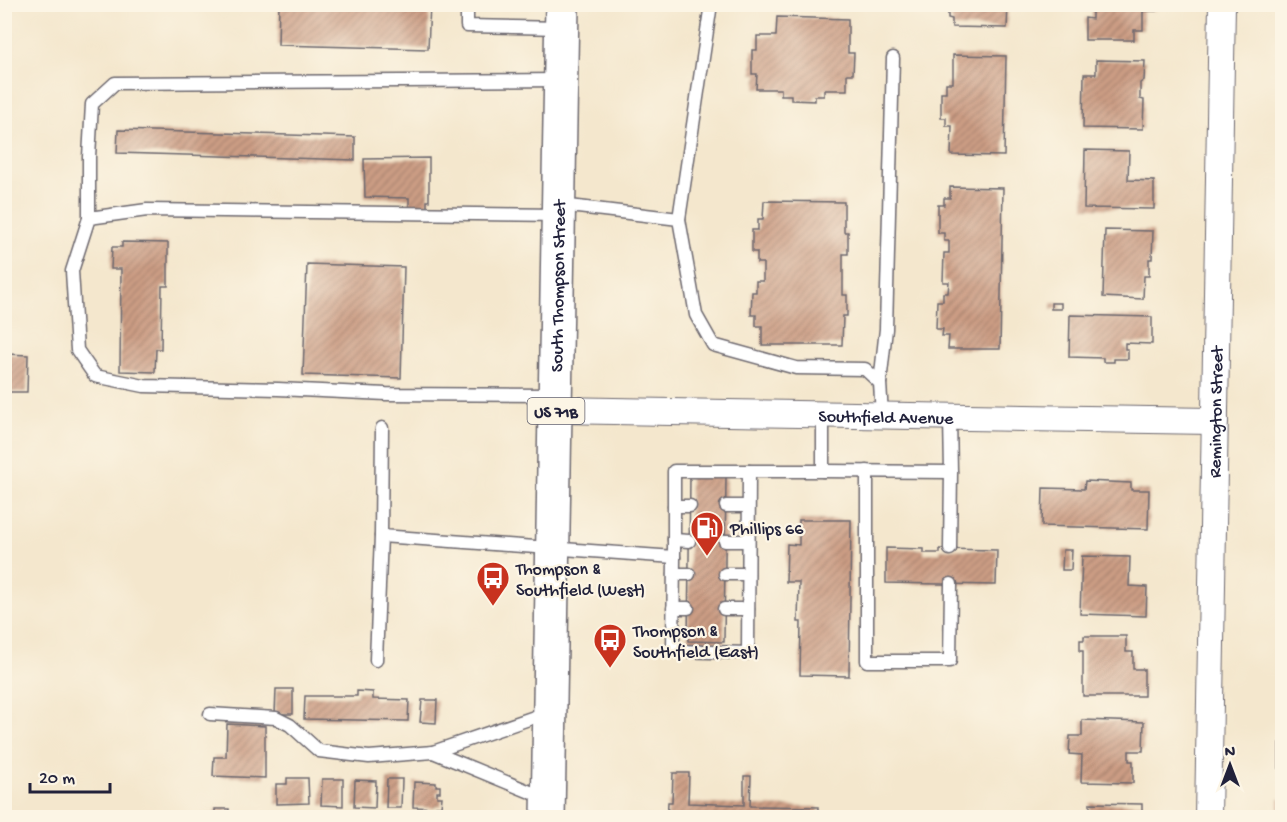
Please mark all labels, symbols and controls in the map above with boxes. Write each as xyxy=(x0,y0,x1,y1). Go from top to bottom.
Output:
street label: South Thompson Street xyxy=(548,198,572,372)
street label: Remington Street xyxy=(1206,344,1229,478)
road number: US 71B xyxy=(528,398,584,424)
street label: Southfield Avenue xyxy=(818,407,954,430)
fuel station icon: Phillips 66 xyxy=(689,510,725,557)
place label: Phillips 66 xyxy=(729,520,804,541)
bus stop icon: Thompson & Southfield (West) xyxy=(475,560,511,607)
place label: Thompson & Southfield (West) xyxy=(515,560,645,602)
bus stop icon: Thompson & Southfield (East) xyxy=(592,622,628,669)
place label: Thompson & Southfield (East) xyxy=(632,622,759,664)
north arrow xyxy=(1200,735,1260,795)
text: N xyxy=(1225,744,1236,763)
scale bar xyxy=(30,756,110,794)
text: 20 m xyxy=(39,769,75,790)

